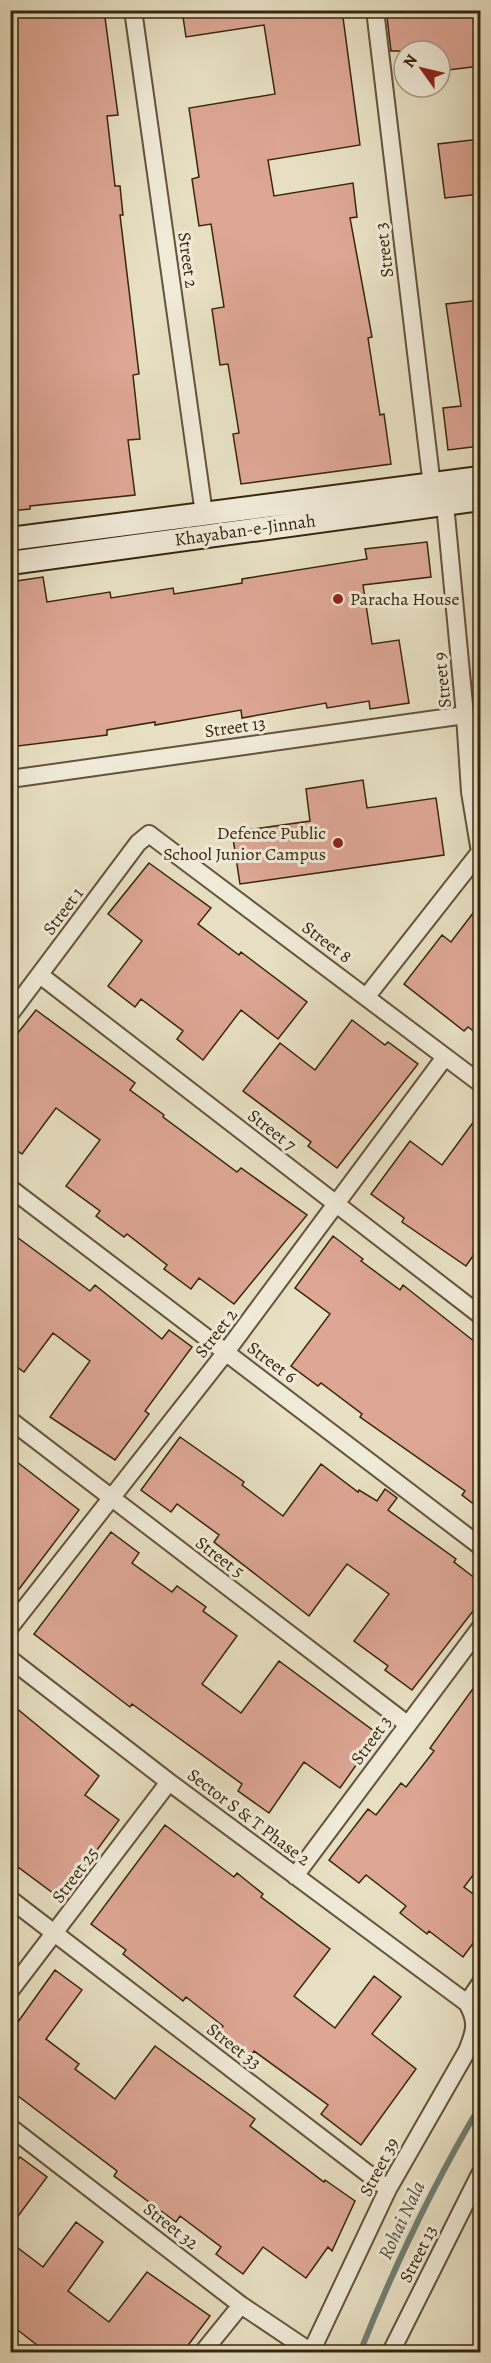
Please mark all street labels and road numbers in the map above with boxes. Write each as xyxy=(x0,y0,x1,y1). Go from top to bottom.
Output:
street label: Street 3 xyxy=(369,221,399,279)
street label: Street 2 xyxy=(172,230,204,290)
street label: Khayaban-e-Jinnah xyxy=(173,508,317,552)
street label: Street 9 xyxy=(427,651,457,709)
street label: Street 13 xyxy=(203,711,267,743)
street label: Street 1 xyxy=(37,882,89,940)
street label: Street 8 xyxy=(297,915,357,969)
street label: Street 7 xyxy=(243,1103,302,1157)
street label: Street 2 xyxy=(189,1303,243,1363)
street label: Street 6 xyxy=(242,1336,302,1388)
street label: Street 5 xyxy=(191,1531,249,1583)
street label: Street 3 xyxy=(345,1711,397,1769)
street label: Sector S & T Phase 2 xyxy=(183,1763,316,1871)
street label: Street 25 xyxy=(46,1842,104,1908)
street label: Street 33 xyxy=(202,2017,266,2075)
street label: Street 39 xyxy=(353,2133,405,2201)
street label: Street 32 xyxy=(138,2197,204,2255)
street label: Street 13 xyxy=(393,2221,443,2287)

